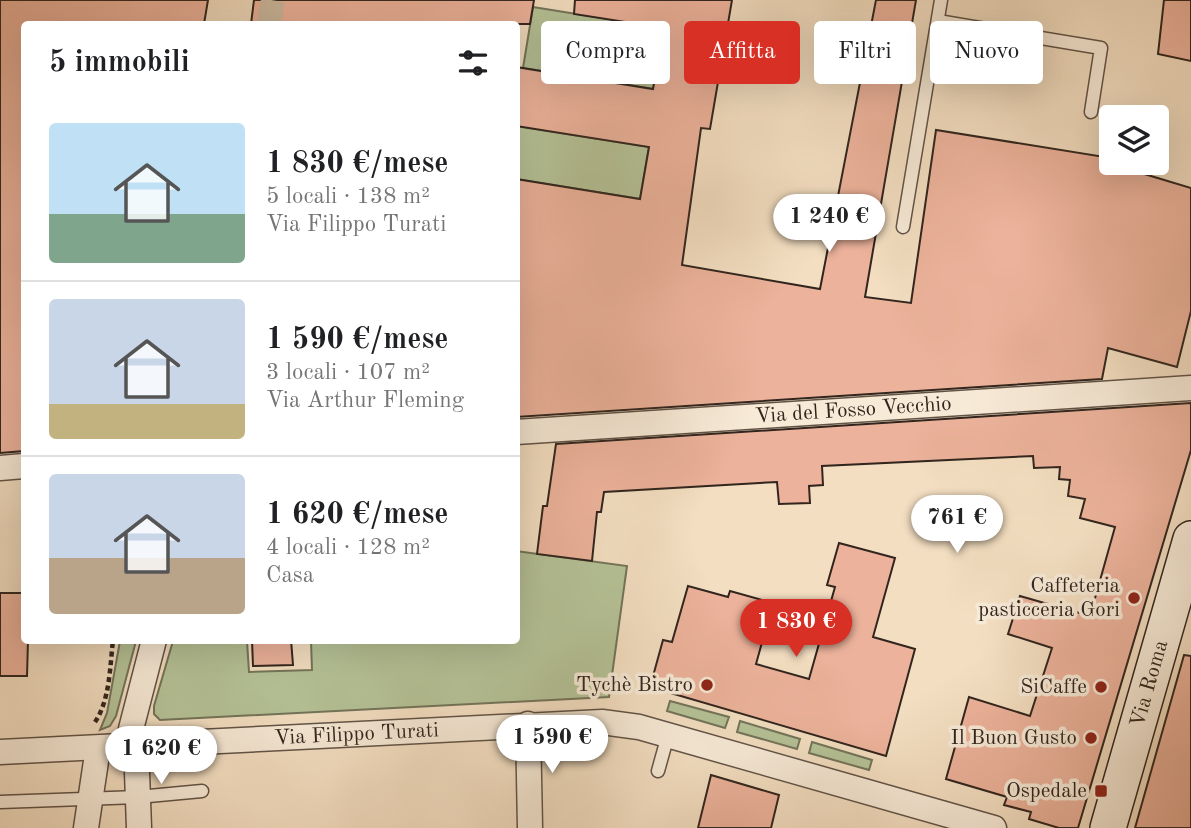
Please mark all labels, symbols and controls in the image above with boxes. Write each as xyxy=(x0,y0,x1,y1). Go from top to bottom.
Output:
chip: Compra xyxy=(541,21,670,84)
chip: Affitta xyxy=(684,21,800,84)
chip: Filtri xyxy=(814,21,916,84)
chip: Nuovo xyxy=(930,21,1043,84)
icon: filters xyxy=(454,44,492,82)
text: 5 immobili xyxy=(49,48,190,78)
map controls xyxy=(1099,105,1169,175)
button: layers xyxy=(1099,105,1169,175)
text: 1 830 €/mese xyxy=(266,149,449,179)
icon: home xyxy=(105,151,189,235)
text: 5 locali · 138 m² xyxy=(266,185,430,208)
pin: 1 240 € xyxy=(764,194,894,254)
text: 1 240 € xyxy=(789,205,869,228)
text: Via Filippo Turati xyxy=(266,213,446,236)
text: 1 590 €/mese xyxy=(266,325,449,355)
icon: home xyxy=(105,327,189,411)
text: 3 locali · 107 m² xyxy=(266,361,430,384)
text: Via Arthur Fleming xyxy=(266,389,464,412)
street label: Via del Fosso Vecchio xyxy=(754,393,952,427)
pin: 761 € xyxy=(908,496,1006,555)
text: 1 620 €/mese xyxy=(266,500,449,530)
icon: home xyxy=(105,502,189,586)
text: 761 € xyxy=(927,506,987,529)
text: 4 locali · 128 m² xyxy=(266,536,430,559)
text: Casa xyxy=(266,564,314,587)
place label: Caffeteria pasticceria Gori xyxy=(978,576,1120,621)
marker: Caffeteria pasticceria Gori xyxy=(1126,590,1142,606)
pin: 1 830 € xyxy=(731,600,861,659)
text: 1 830 € xyxy=(756,610,836,633)
street label: Via Roma xyxy=(1127,638,1172,730)
place label: Tychè Bistro xyxy=(576,675,693,696)
marker: Tychè Bistro xyxy=(699,677,715,693)
place label: SiCaffe xyxy=(1020,677,1087,698)
marker: SiCaffe xyxy=(1093,679,1109,695)
pin: 1 590 € xyxy=(487,716,617,775)
street label: Via Filippo Turati xyxy=(274,720,439,749)
pin: 1 620 € xyxy=(96,726,226,786)
text: 1 590 € xyxy=(512,726,592,749)
place label: Il Buon Gusto xyxy=(951,728,1077,749)
marker: Il Buon Gusto xyxy=(1083,730,1099,746)
text: 1 620 € xyxy=(121,737,201,760)
place label: Ospedale xyxy=(1006,781,1087,802)
marker: Ospedale xyxy=(1093,783,1109,799)

